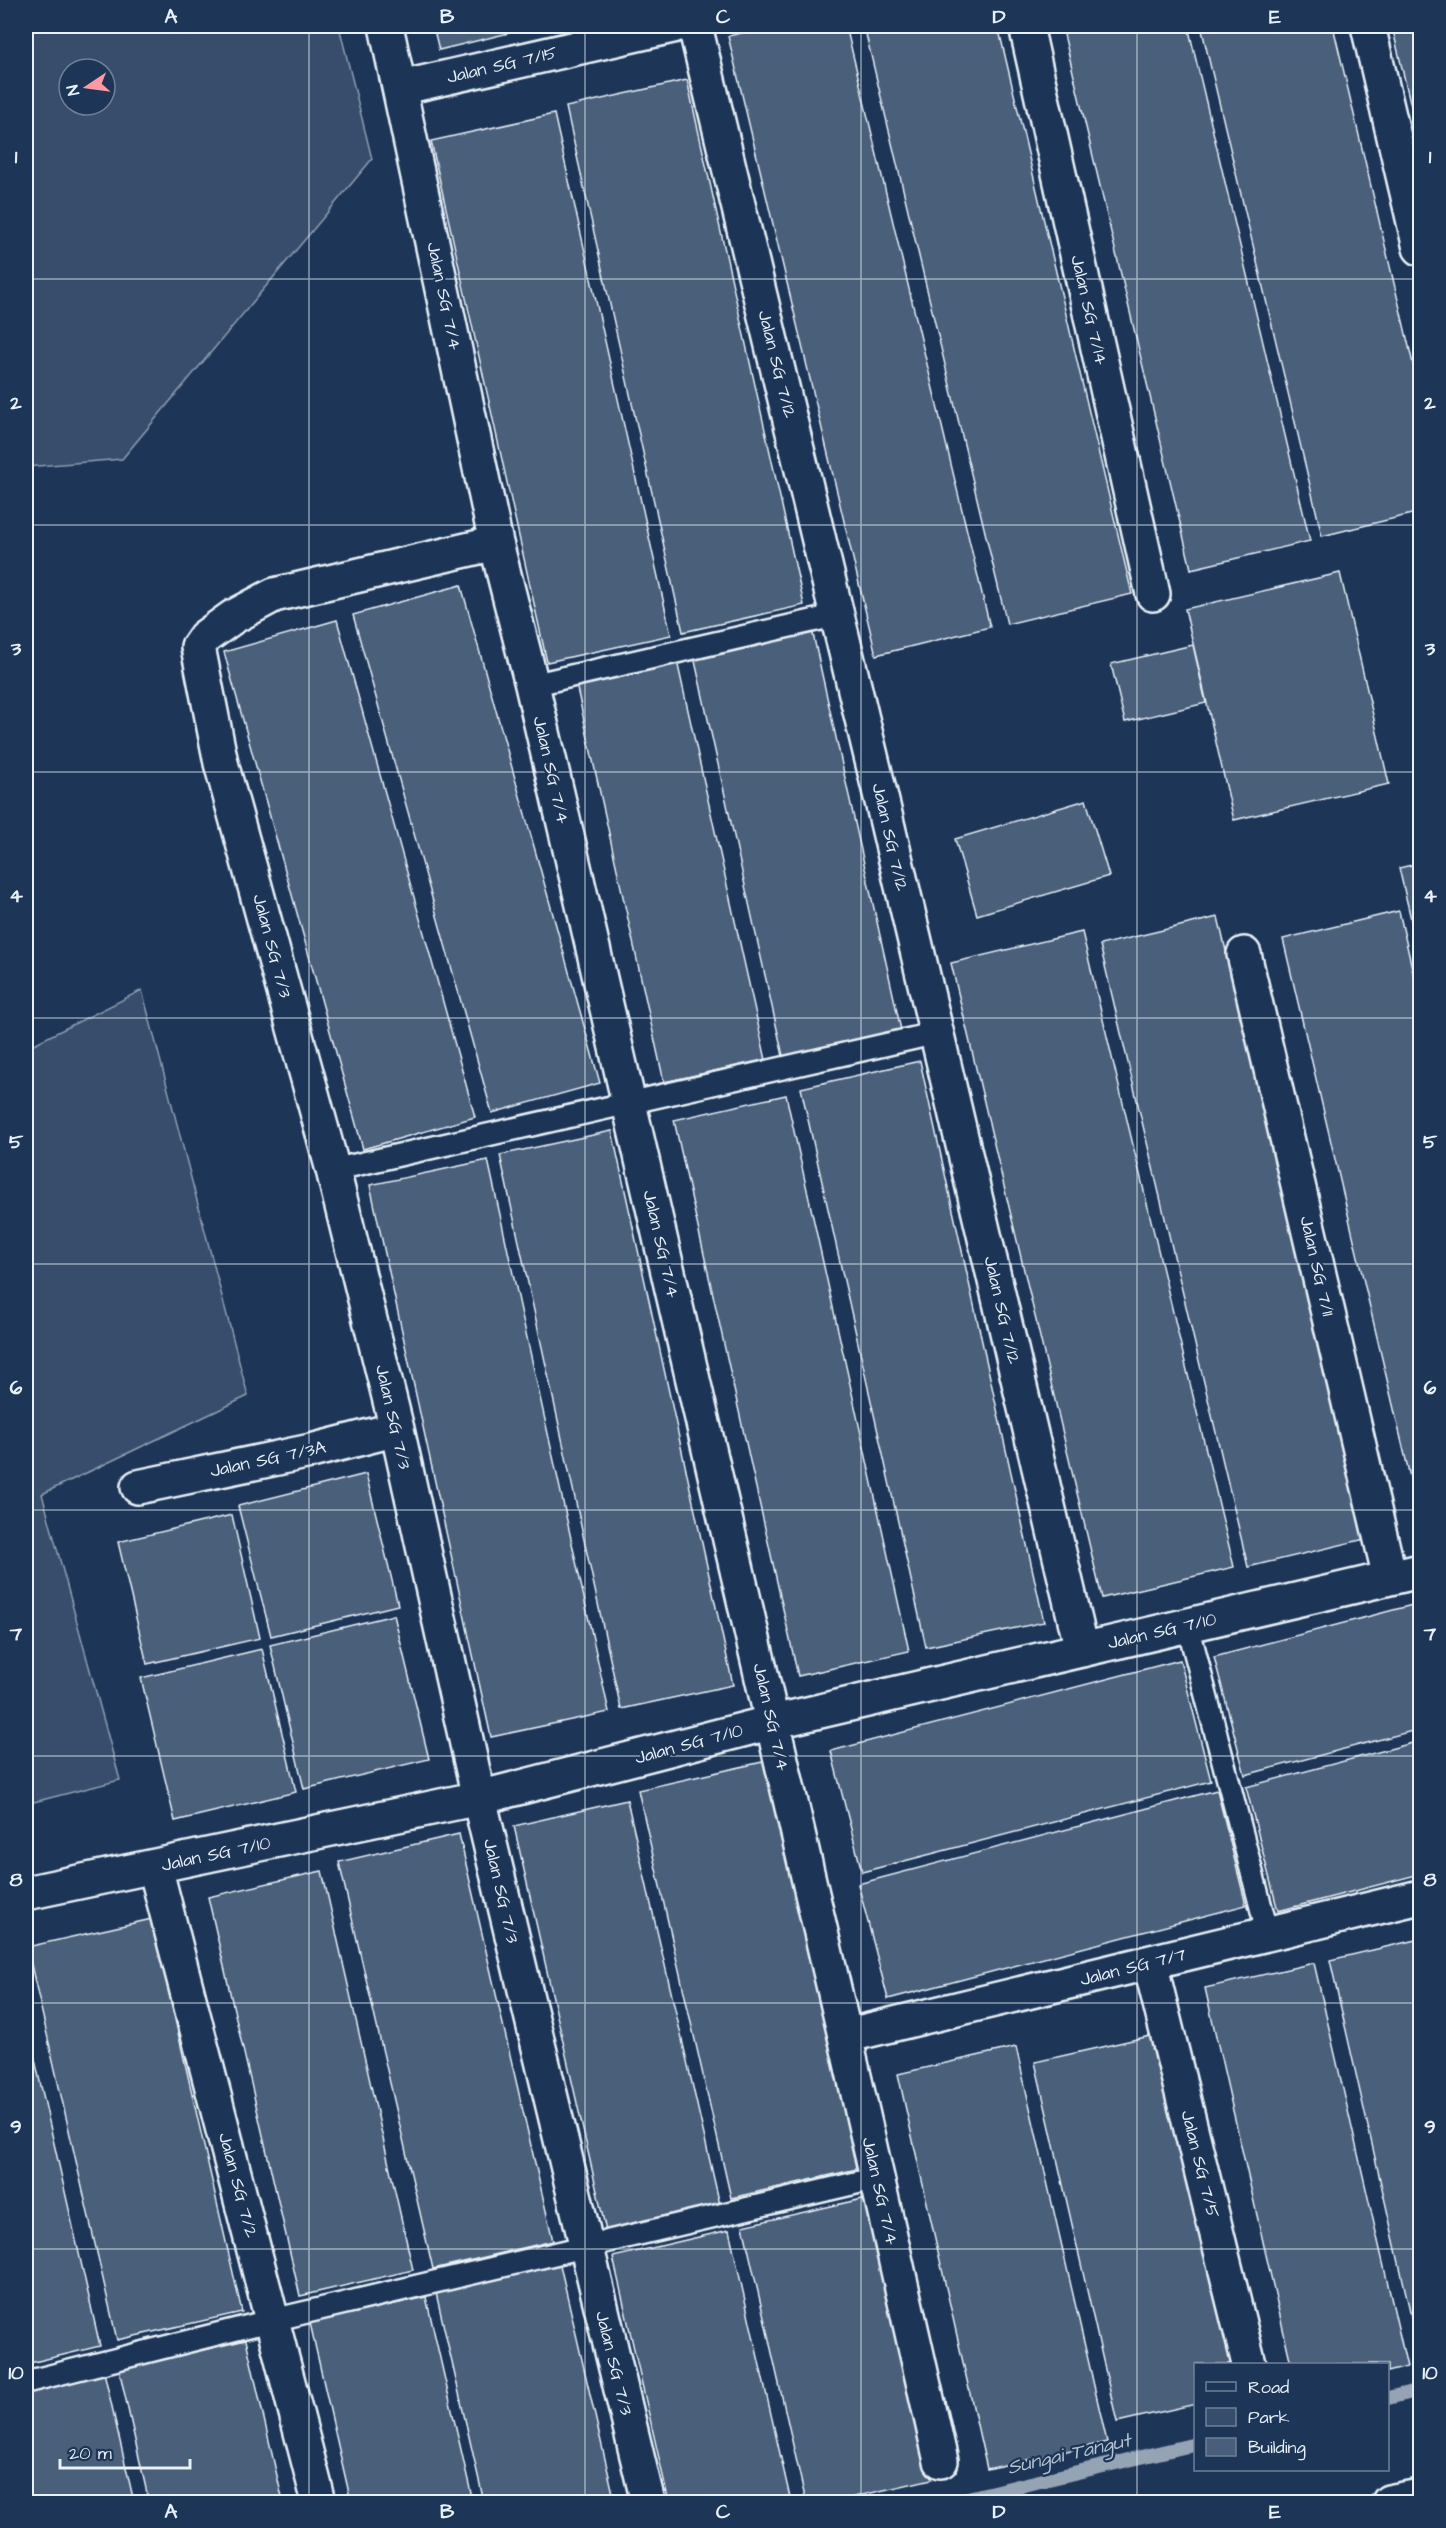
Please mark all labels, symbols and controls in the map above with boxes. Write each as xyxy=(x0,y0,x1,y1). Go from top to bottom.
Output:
text: A xyxy=(165,3,178,31)
text: B xyxy=(440,3,455,31)
text: C xyxy=(716,3,731,31)
text: D xyxy=(993,3,1006,31)
text: E xyxy=(1269,3,1281,31)
street label: Jalan SG 7/15 xyxy=(444,40,560,90)
north arrow xyxy=(57,57,117,117)
text: N xyxy=(62,83,85,98)
text: 1 xyxy=(15,143,18,171)
text: 1 xyxy=(1429,143,1432,171)
street label: Jalan SG 7/4 xyxy=(420,240,468,352)
street label: Jalan SG 7/14 xyxy=(1064,253,1114,367)
street label: Jalan SG 7/12 xyxy=(752,308,803,421)
text: 2 xyxy=(9,389,22,417)
text: 2 xyxy=(1423,389,1436,417)
text: 3 xyxy=(10,635,22,663)
text: 3 xyxy=(1424,635,1436,663)
street label: Jalan SG 7/4 xyxy=(526,714,576,826)
street label: Jalan SG 7/12 xyxy=(865,781,915,894)
text: 4 xyxy=(9,882,23,910)
text: 4 xyxy=(1423,882,1437,910)
street label: Jalan SG 7/3 xyxy=(246,891,298,1001)
text: 5 xyxy=(9,1128,24,1156)
text: 5 xyxy=(1423,1128,1438,1156)
street label: Jalan SG 7/4 xyxy=(636,1188,686,1300)
street label: Jalan SG 7/11 xyxy=(1293,1213,1341,1319)
street label: Jalan SG 7/12 xyxy=(977,1254,1027,1367)
street label: Jalan SG 7/3 xyxy=(369,1362,417,1472)
text: 6 xyxy=(10,1374,23,1402)
text: 6 xyxy=(1424,1374,1437,1402)
street label: Jalan SG 7/3A xyxy=(208,1434,329,1484)
street label: Jalan SG 7/10 xyxy=(1105,1606,1219,1656)
text: 7 xyxy=(9,1620,23,1648)
text: 7 xyxy=(1423,1620,1437,1648)
street label: Jalan SG 7/4 xyxy=(746,1661,796,1773)
street label: Jalan SG 7/10 xyxy=(632,1718,746,1770)
street label: Jalan SG 7/10 xyxy=(159,1830,273,1878)
street label: Jalan SG 7/3 xyxy=(477,1836,525,1946)
text: 8 xyxy=(10,1866,23,1894)
text: 8 xyxy=(1424,1866,1437,1894)
street label: Jalan SG 7/7 xyxy=(1077,1942,1189,1992)
street label: Jalan SG 7/5 xyxy=(1175,2108,1226,2221)
text: 9 xyxy=(10,2113,22,2141)
text: 9 xyxy=(1424,2113,1436,2141)
street label: Jalan SG 7/2 xyxy=(212,2130,264,2241)
street label: Jalan SG 7/4 xyxy=(855,2135,905,2247)
street label: Jalan SG 7/3 xyxy=(589,2308,639,2418)
text: 10 xyxy=(8,2359,24,2387)
text: 10 xyxy=(1422,2359,1438,2387)
legend xyxy=(1194,2363,1389,2471)
text: Road xyxy=(1248,2375,1289,2400)
text: Park xyxy=(1248,2405,1290,2430)
water label: Sungai Tangut xyxy=(1005,2426,1135,2483)
scale bar xyxy=(60,2432,190,2470)
text: Building xyxy=(1248,2435,1306,2461)
text: 20 m xyxy=(69,2441,112,2466)
text: A xyxy=(165,2498,178,2526)
text: B xyxy=(440,2498,455,2526)
text: C xyxy=(716,2498,731,2526)
text: D xyxy=(993,2498,1006,2526)
text: E xyxy=(1269,2498,1281,2526)

